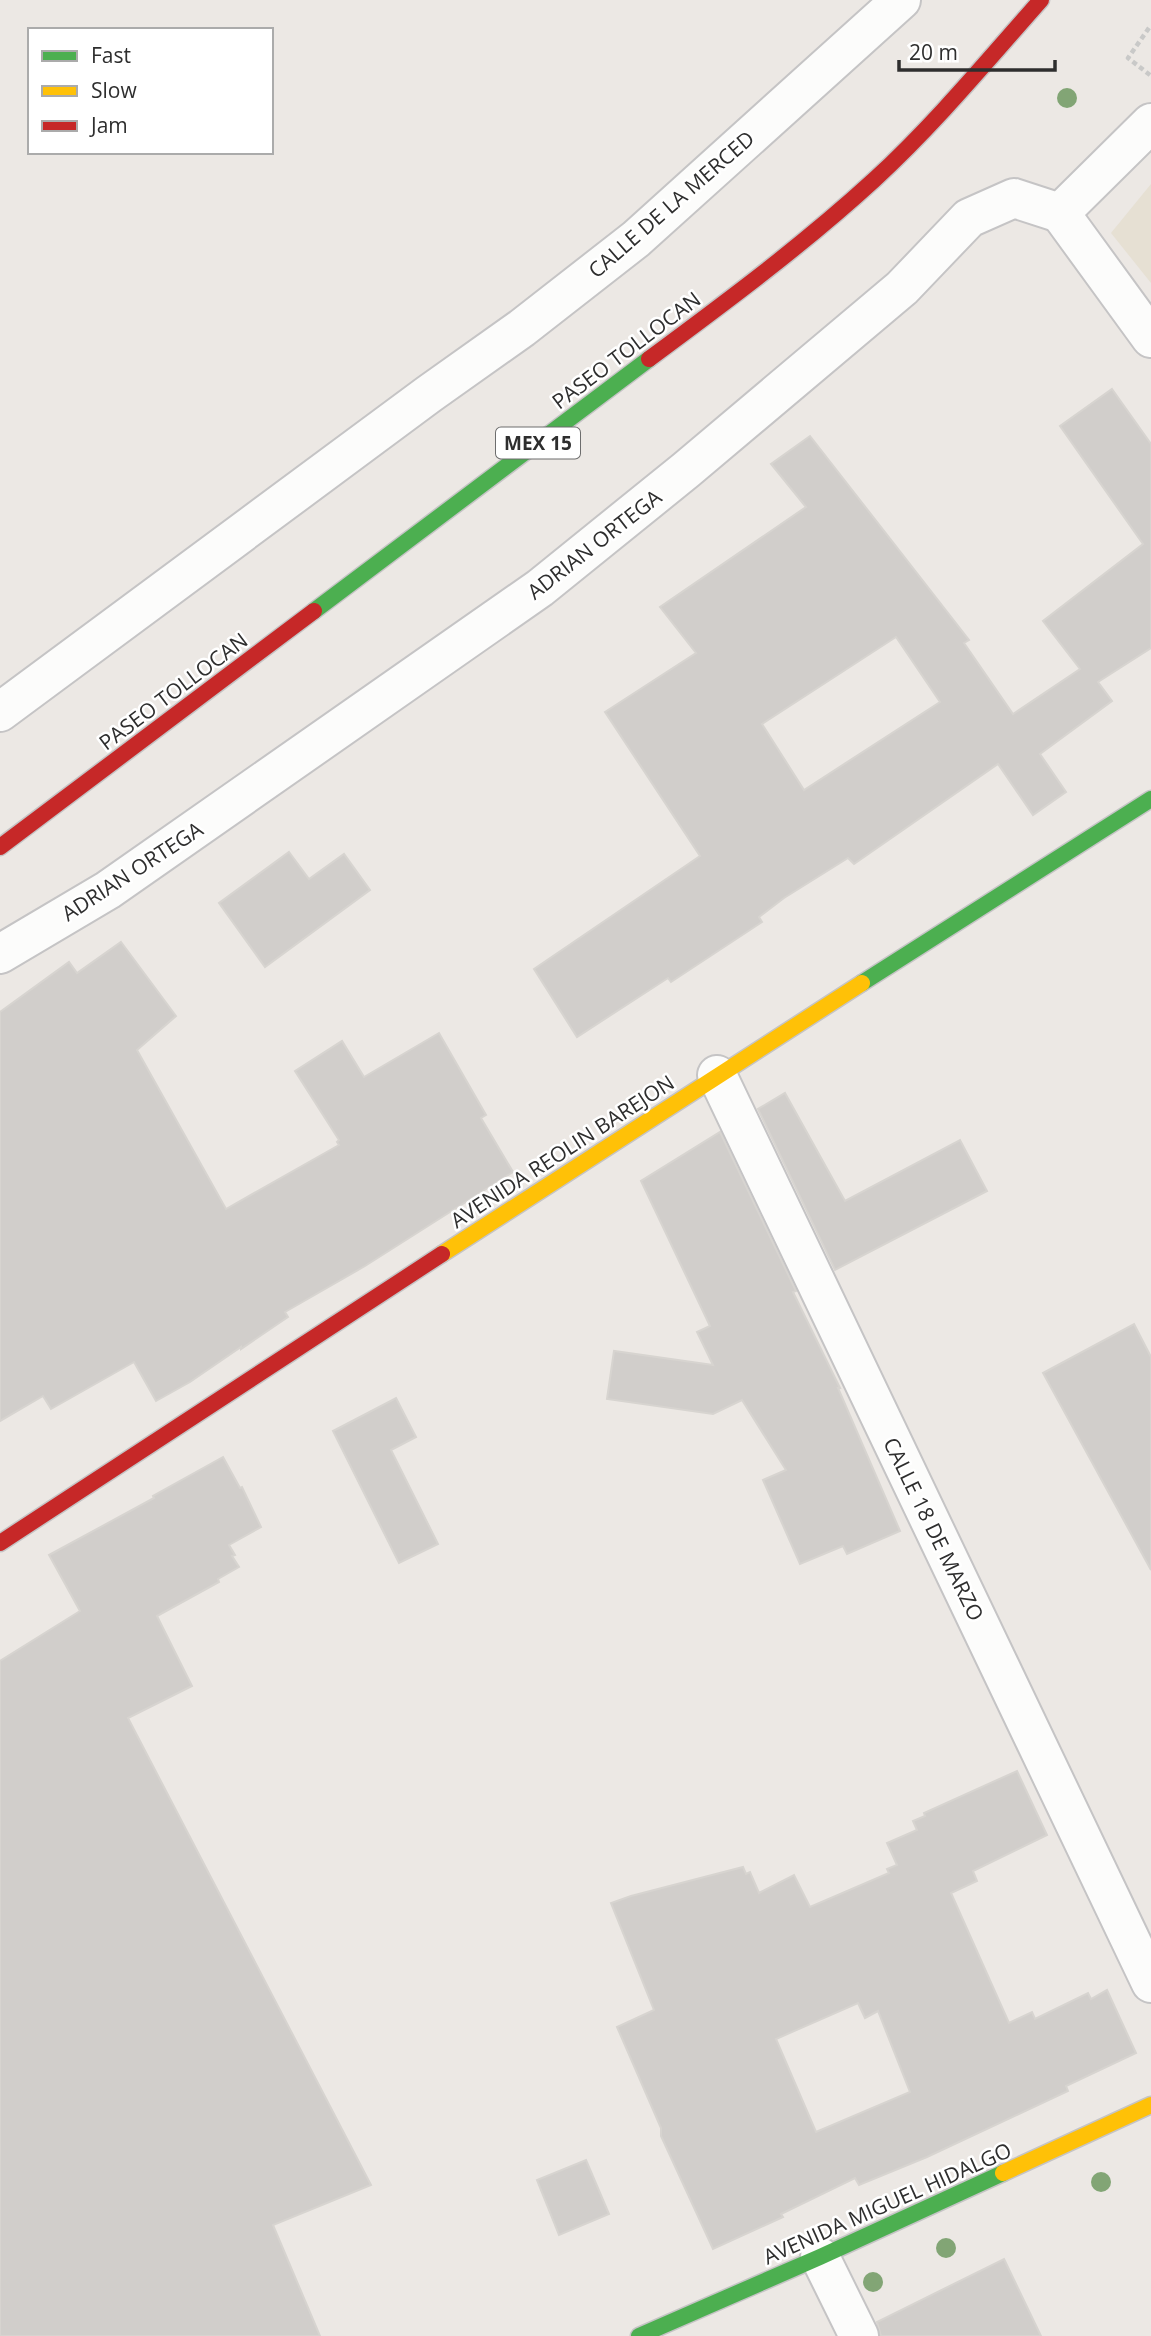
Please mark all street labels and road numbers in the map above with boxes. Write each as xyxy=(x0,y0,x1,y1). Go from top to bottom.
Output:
street label: CALLE DE LA MERCED xyxy=(582,124,760,284)
street label: PASEO TOLLOCAN xyxy=(546,285,706,415)
road number: MEX 15 xyxy=(496,428,580,458)
street label: ADRIAN ORTEGA xyxy=(521,482,667,605)
street label: PASEO TOLLOCAN xyxy=(93,626,253,756)
street label: ADRIAN ORTEGA xyxy=(56,814,209,927)
street label: AVENIDA REOLIN BAREJON xyxy=(445,1068,679,1234)
street label: CALLE 18 DE MARZO xyxy=(877,1433,991,1625)
street label: AVENIDA MIGUEL HIDALGO xyxy=(758,2136,1016,2270)

